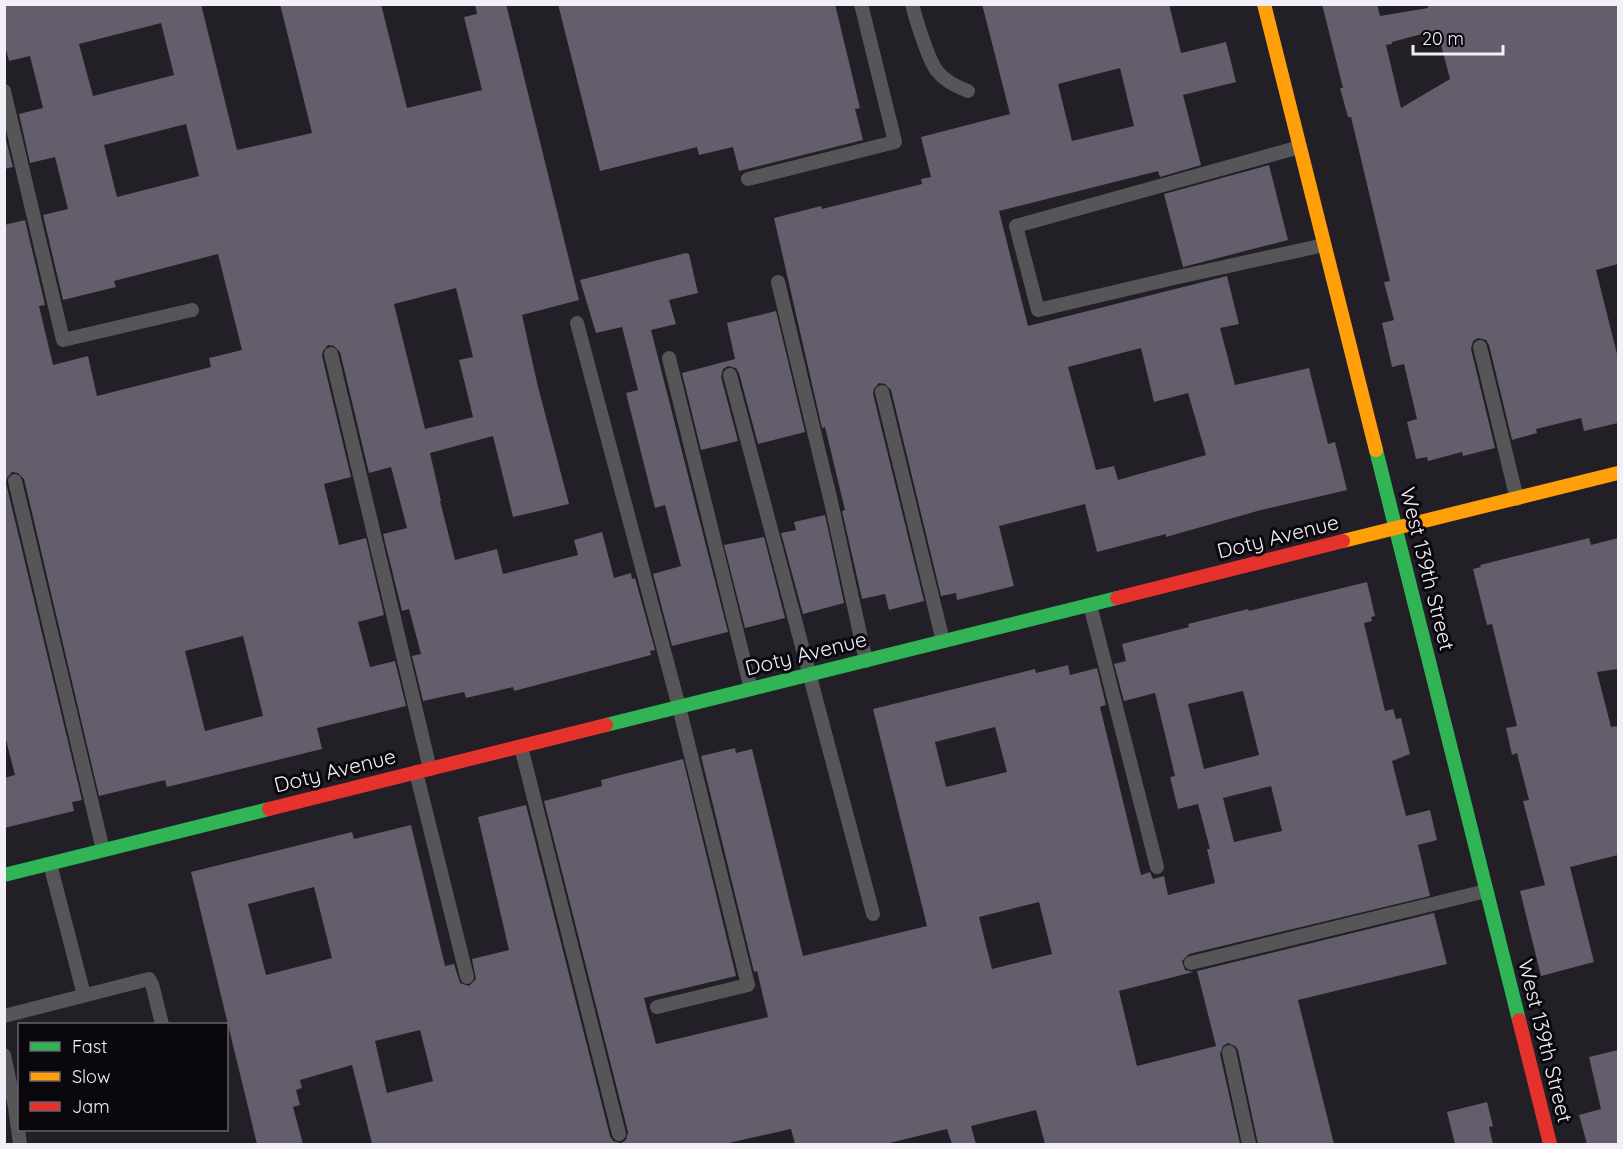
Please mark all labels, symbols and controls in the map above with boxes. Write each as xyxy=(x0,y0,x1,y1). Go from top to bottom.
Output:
scale bar xyxy=(1413,18,1503,56)
text: 20 m xyxy=(1422,27,1464,50)
street label: West 139th Street xyxy=(1395,484,1461,653)
street label: Doty Avenue xyxy=(1214,508,1341,564)
street label: Doty Avenue xyxy=(742,625,869,681)
street label: Doty Avenue xyxy=(271,742,398,798)
street label: West 139th Street xyxy=(1513,956,1579,1125)
legend xyxy=(18,1023,228,1131)
text: Fast xyxy=(72,1035,107,1058)
text: Slow xyxy=(72,1065,110,1088)
text: Jam xyxy=(72,1095,110,1118)

